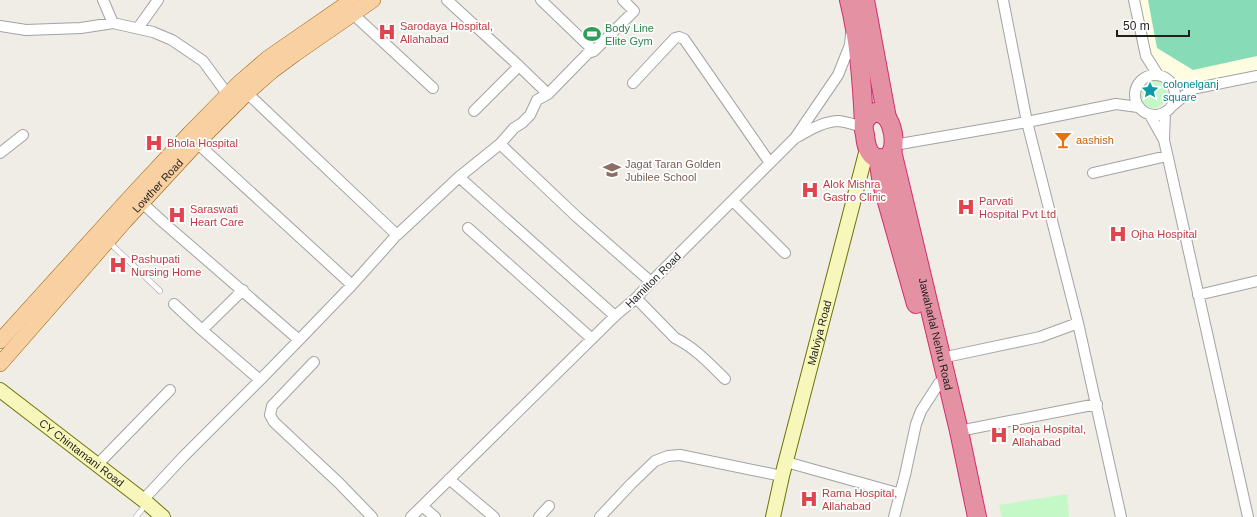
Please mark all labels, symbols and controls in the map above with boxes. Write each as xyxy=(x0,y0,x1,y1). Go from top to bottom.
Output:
scale bar xyxy=(1117,12,1189,38)
text: 50 m xyxy=(1123,19,1150,33)
place label: Sarodaya Hospital, Allahabad xyxy=(400,20,493,45)
hospital icon: Sarodaya Hospital, Allahabad xyxy=(377,22,397,42)
place label: Body Line Elite Gym xyxy=(605,22,654,47)
sports icon: Body Line Elite Gym xyxy=(582,24,602,44)
place label: colonelganj square xyxy=(1163,78,1219,103)
place icon: colonelganj square xyxy=(1140,80,1160,100)
bar icon: aashish xyxy=(1053,130,1073,150)
hospital icon: Bhola Hospital xyxy=(144,133,164,153)
place label: aashish xyxy=(1076,134,1114,146)
place label: Bhola Hospital xyxy=(167,137,238,149)
street label: Lowther Road xyxy=(130,156,185,215)
place label: Jagat Taran Golden Jubilee School xyxy=(625,158,721,183)
school or university icon: Jagat Taran Golden Jubilee School xyxy=(602,160,622,180)
place label: Alok Mishra Gastro Clinic xyxy=(823,178,886,203)
hospital icon: Alok Mishra Gastro Clinic xyxy=(800,180,820,200)
place label: Parvati Hospital Pvt Ltd xyxy=(979,195,1056,220)
hospital icon: Parvati Hospital Pvt Ltd xyxy=(956,197,976,217)
place label: Saraswati Heart Care xyxy=(190,203,244,228)
hospital icon: Saraswati Heart Care xyxy=(167,205,187,225)
hospital icon: Ojha Hospital xyxy=(1108,224,1128,244)
place label: Ojha Hospital xyxy=(1131,228,1197,240)
street label: Hamilton Road xyxy=(623,250,683,310)
place label: Pashupati Nursing Home xyxy=(131,253,201,278)
hospital icon: Pashupati Nursing Home xyxy=(108,255,128,275)
street label: Jawaharlal Nehru Road xyxy=(917,276,955,391)
street label: Malviya Road xyxy=(805,299,833,367)
street label: CY Chintamani Road xyxy=(37,417,126,489)
place label: Pooja Hospital, Allahabad xyxy=(1012,423,1086,448)
hospital icon: Pooja Hospital, Allahabad xyxy=(989,425,1009,445)
place label: Rama Hospital, Allahabad xyxy=(822,487,897,512)
hospital icon: Rama Hospital, Allahabad xyxy=(799,489,819,509)

